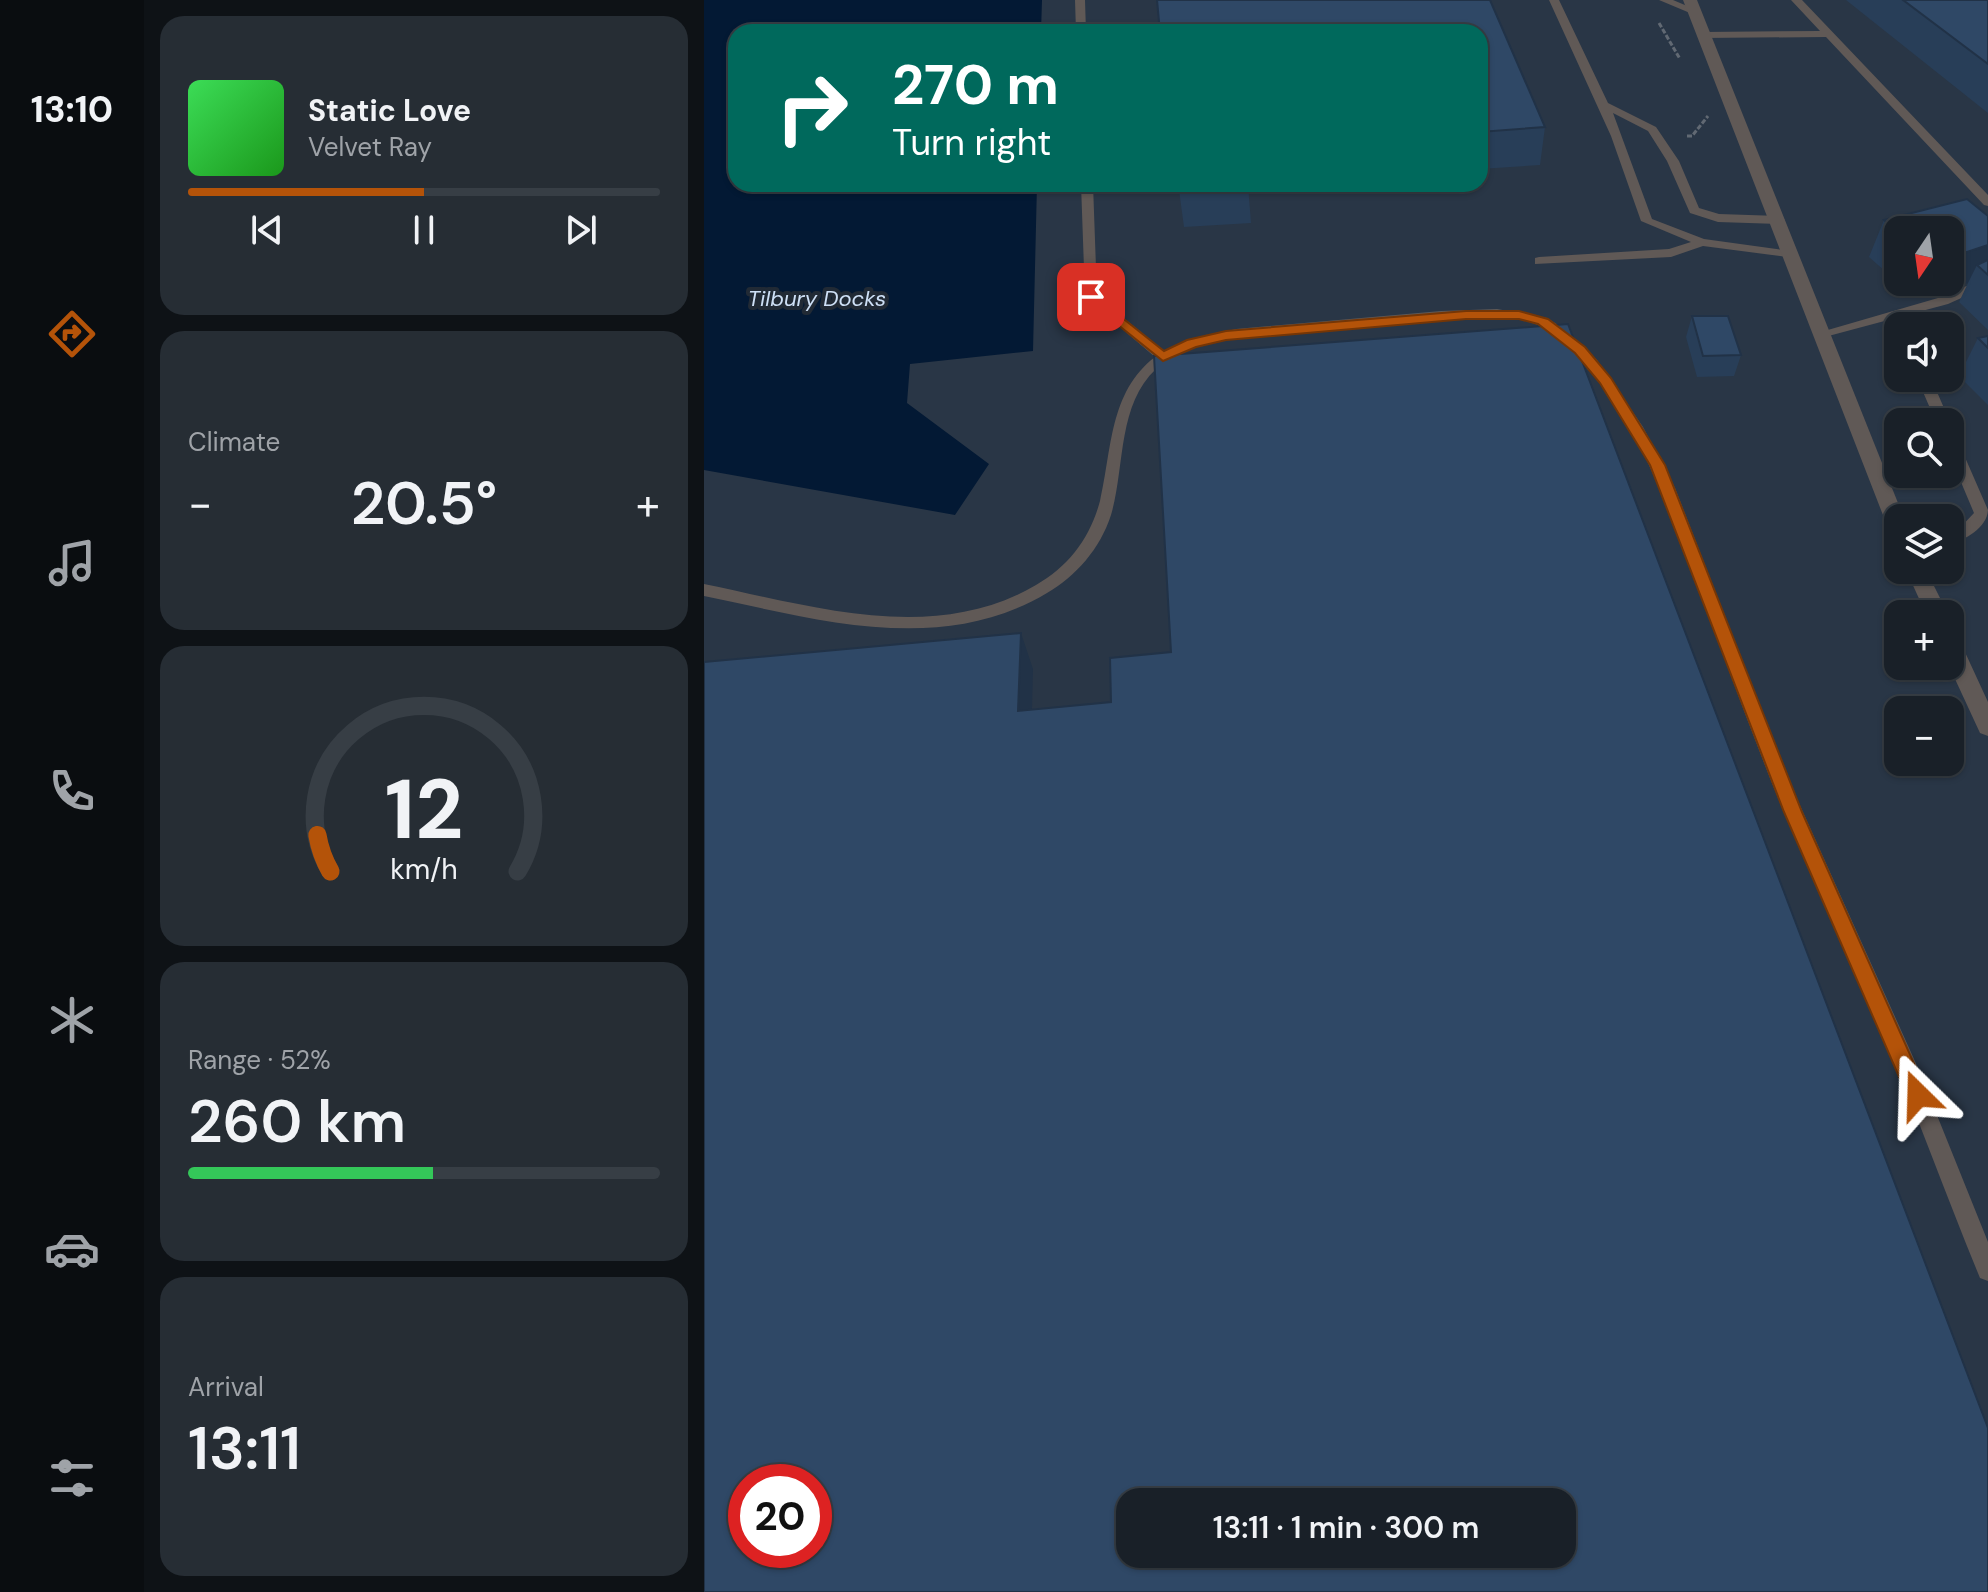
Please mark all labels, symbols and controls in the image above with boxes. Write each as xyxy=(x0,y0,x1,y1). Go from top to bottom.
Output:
text: 270 m xyxy=(892,48,1059,121)
icon: right xyxy=(760,56,864,160)
text: 13:10 xyxy=(31,86,113,133)
text: Static Love xyxy=(308,91,471,130)
text: Turn right xyxy=(892,119,1051,166)
text: Velvet Ray xyxy=(308,130,432,164)
icon: previous xyxy=(245,208,289,252)
icon: pause xyxy=(402,208,446,252)
icon: next xyxy=(559,208,603,252)
north arrow xyxy=(1884,216,1964,296)
map controls xyxy=(1884,216,1964,776)
pin xyxy=(1057,263,1125,331)
icon: arrive xyxy=(1069,275,1113,319)
water label: Tilbury Docks xyxy=(748,284,886,313)
icon: directions xyxy=(44,306,100,362)
button: sound xyxy=(1884,312,1964,392)
button: search xyxy=(1884,408,1964,488)
text: Climate xyxy=(188,425,280,459)
text: 20.5° xyxy=(351,464,497,543)
text: − xyxy=(188,475,212,533)
text: + xyxy=(636,475,660,533)
button: layers xyxy=(1884,504,1964,584)
icon: music xyxy=(44,535,100,591)
button: + xyxy=(1884,600,1964,680)
button: − xyxy=(1884,696,1964,776)
text: 12 xyxy=(385,755,463,864)
icon: phone xyxy=(44,763,100,819)
text: km/h xyxy=(390,851,458,888)
icon: climate xyxy=(44,992,100,1048)
text: Range · 52% xyxy=(188,1043,331,1077)
position arrow xyxy=(1876,1053,1960,1137)
text: 260 km xyxy=(188,1082,406,1161)
icon: car xyxy=(44,1221,100,1277)
text: Arrival xyxy=(188,1370,264,1404)
text: 13:11 xyxy=(188,1409,301,1488)
icon: filters xyxy=(44,1450,100,1506)
speed limit sign: 20 xyxy=(728,1464,832,1568)
text: 13:11 · 1 min · 300 m xyxy=(1213,1508,1479,1547)

